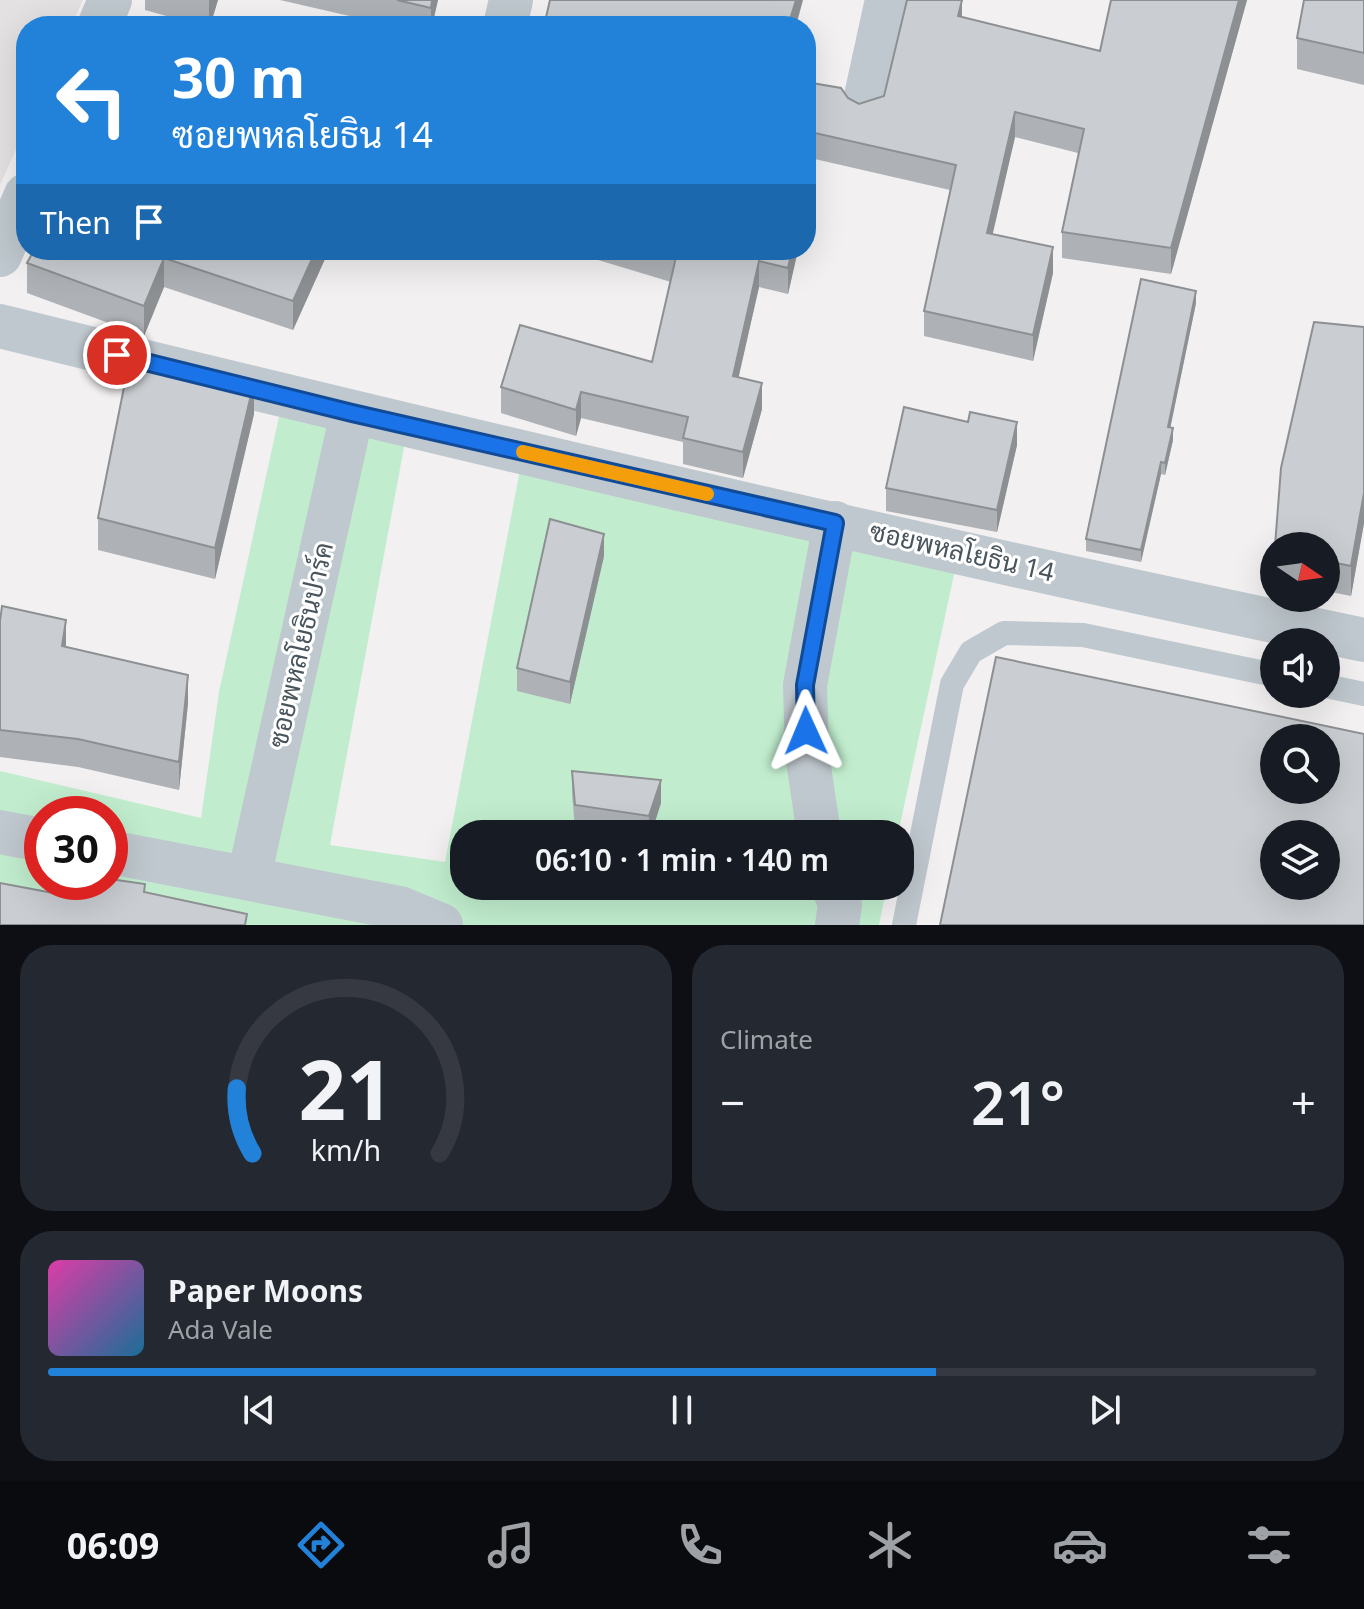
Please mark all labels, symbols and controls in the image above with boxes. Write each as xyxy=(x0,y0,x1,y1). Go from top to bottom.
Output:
text: 30 m xyxy=(172,38,305,114)
icon: left xyxy=(40,48,144,152)
text: ซอยพหลโยธิน 14 xyxy=(172,110,433,159)
icon: arrive xyxy=(127,200,171,244)
text: Then xyxy=(40,202,111,243)
pin xyxy=(83,321,151,389)
icon: arrive xyxy=(95,333,139,377)
street label: ซอยพหลโยธิน 14 xyxy=(866,512,1058,590)
north arrow xyxy=(1260,532,1340,612)
map controls xyxy=(1260,532,1340,900)
street label: ซอยพหลโยธินปาร์ค xyxy=(259,539,341,751)
button: sound xyxy=(1260,628,1340,708)
position arrow xyxy=(764,689,848,773)
button: search xyxy=(1260,724,1340,804)
speed limit sign: 30 xyxy=(24,796,128,900)
button: layers xyxy=(1260,820,1340,900)
text: 06:10 · 1 min · 140 m xyxy=(535,839,829,880)
text: Climate xyxy=(720,1021,813,1057)
text: 21 xyxy=(298,1031,394,1144)
text: 21° xyxy=(971,1061,1065,1143)
text: − xyxy=(720,1072,745,1132)
text: + xyxy=(1291,1072,1316,1132)
text: km/h xyxy=(311,1130,381,1169)
text: Paper Moons xyxy=(168,1270,363,1311)
text: Ada Vale xyxy=(168,1311,273,1347)
icon: previous xyxy=(237,1388,281,1432)
icon: pause xyxy=(660,1388,704,1432)
icon: next xyxy=(1083,1388,1127,1432)
icon: directions xyxy=(293,1517,349,1573)
icon: music xyxy=(483,1517,539,1573)
icon: phone xyxy=(672,1517,728,1573)
icon: climate xyxy=(862,1517,918,1573)
icon: car xyxy=(1052,1517,1108,1573)
icon: filters xyxy=(1241,1517,1297,1573)
text: 06:09 xyxy=(67,1521,159,1570)

